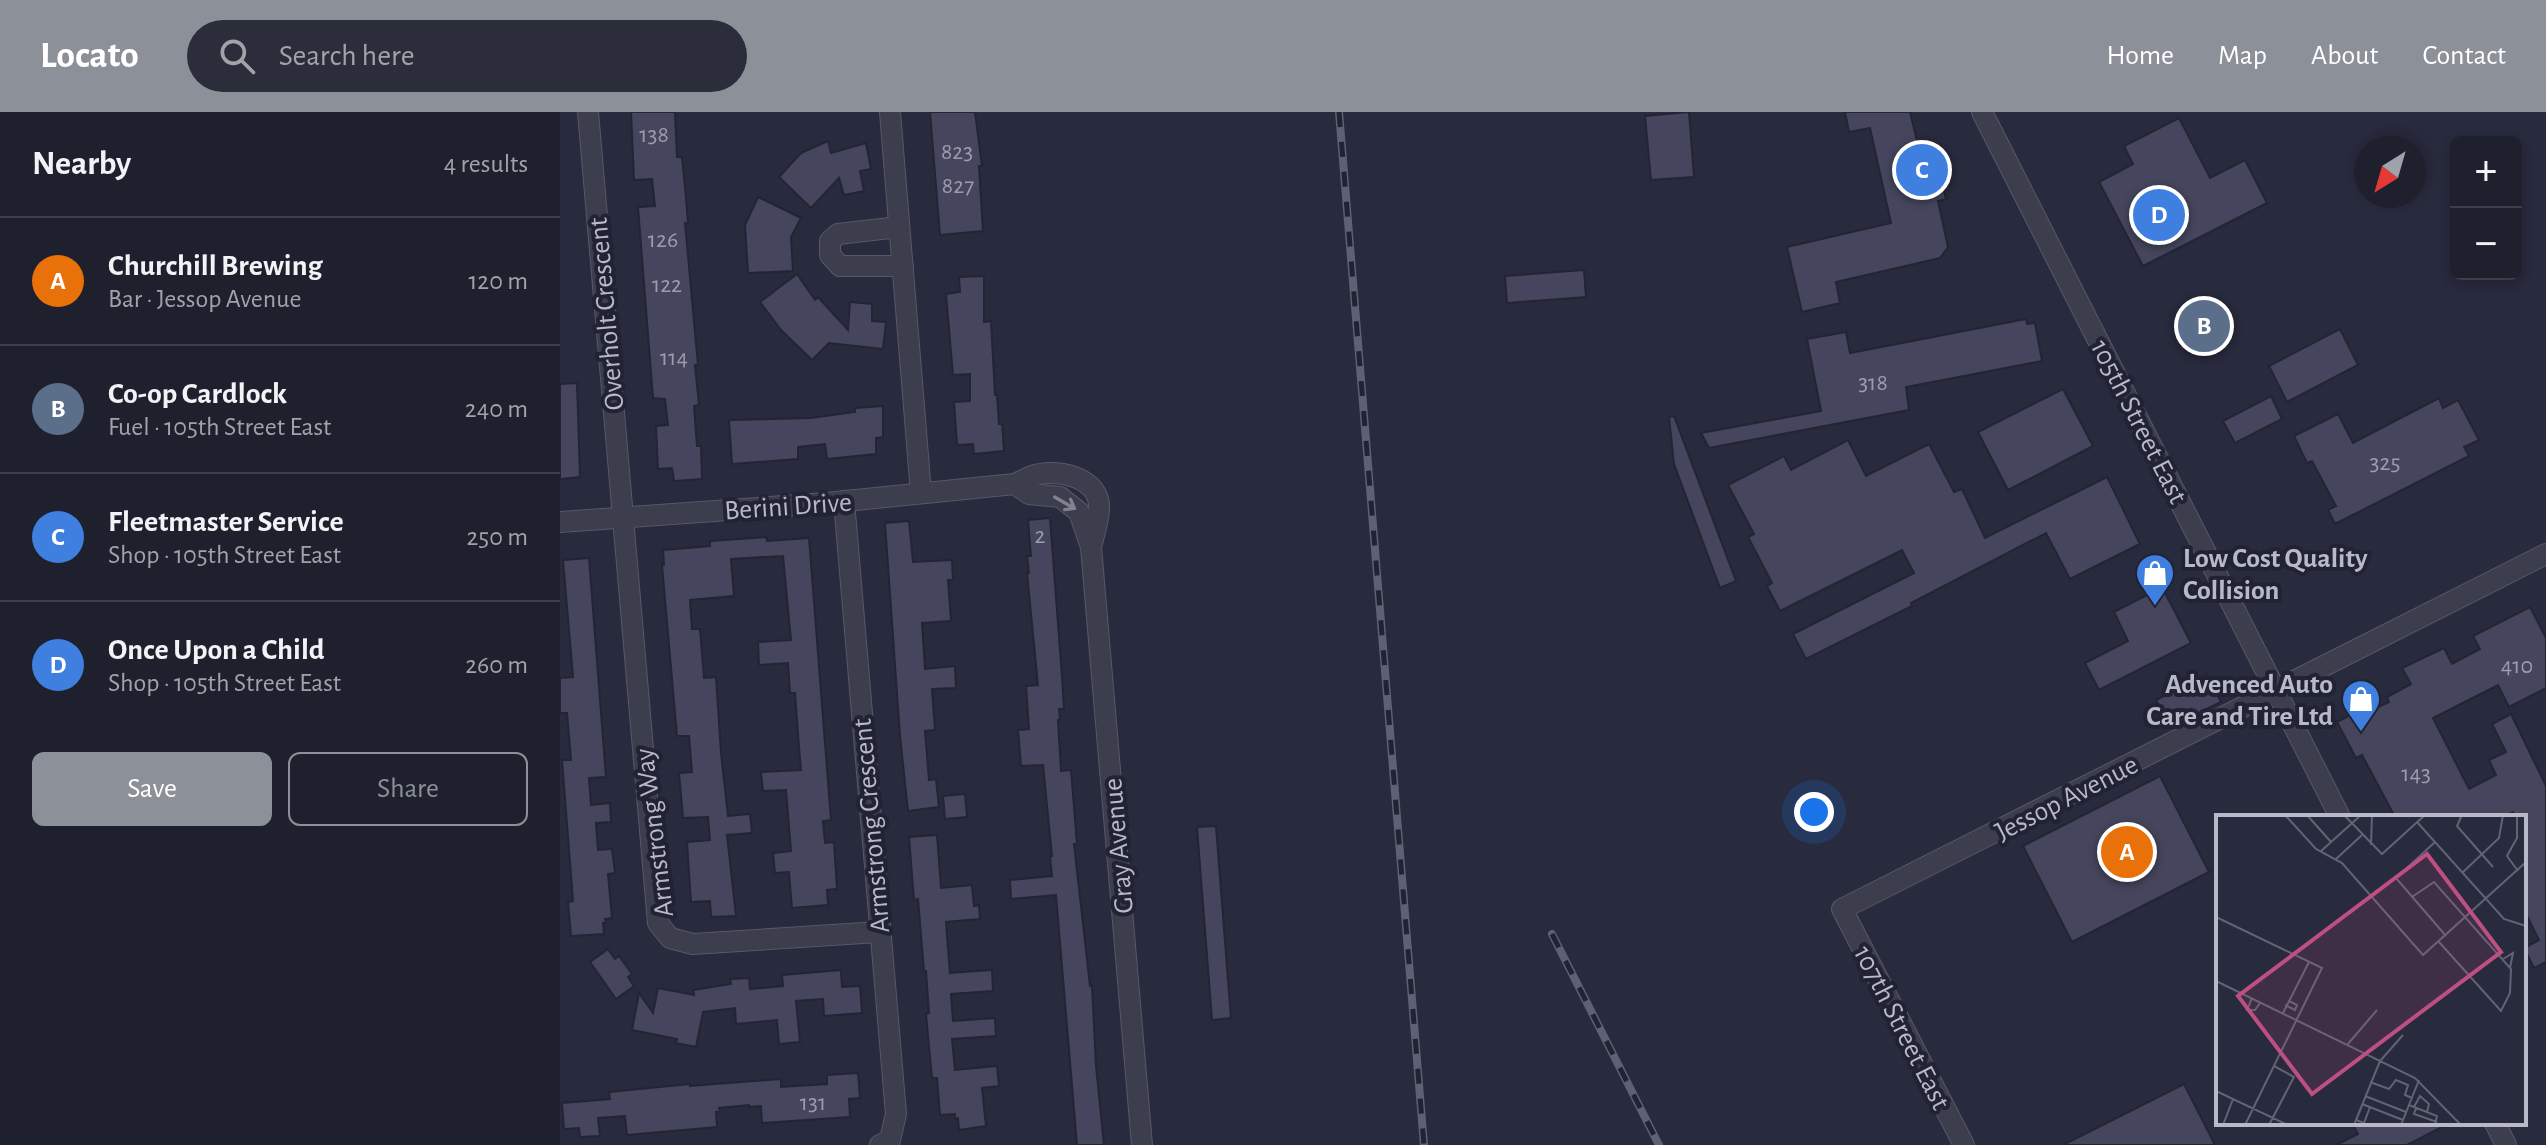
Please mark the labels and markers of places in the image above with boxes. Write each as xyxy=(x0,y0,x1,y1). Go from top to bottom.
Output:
pin: C xyxy=(1896,140,1948,200)
pin: D xyxy=(2133,185,2185,245)
pin: B xyxy=(2178,296,2230,356)
place label: Low Cost Quality Collision xyxy=(2183,545,2368,605)
shop icon: Low Cost Quality Collision xyxy=(2134,552,2176,607)
place label: Advenced Auto Care and Tire Ltd xyxy=(2146,671,2333,731)
shop icon: Advenced Auto Care and Tire Ltd xyxy=(2340,678,2382,733)
pin: A xyxy=(2101,822,2153,882)

